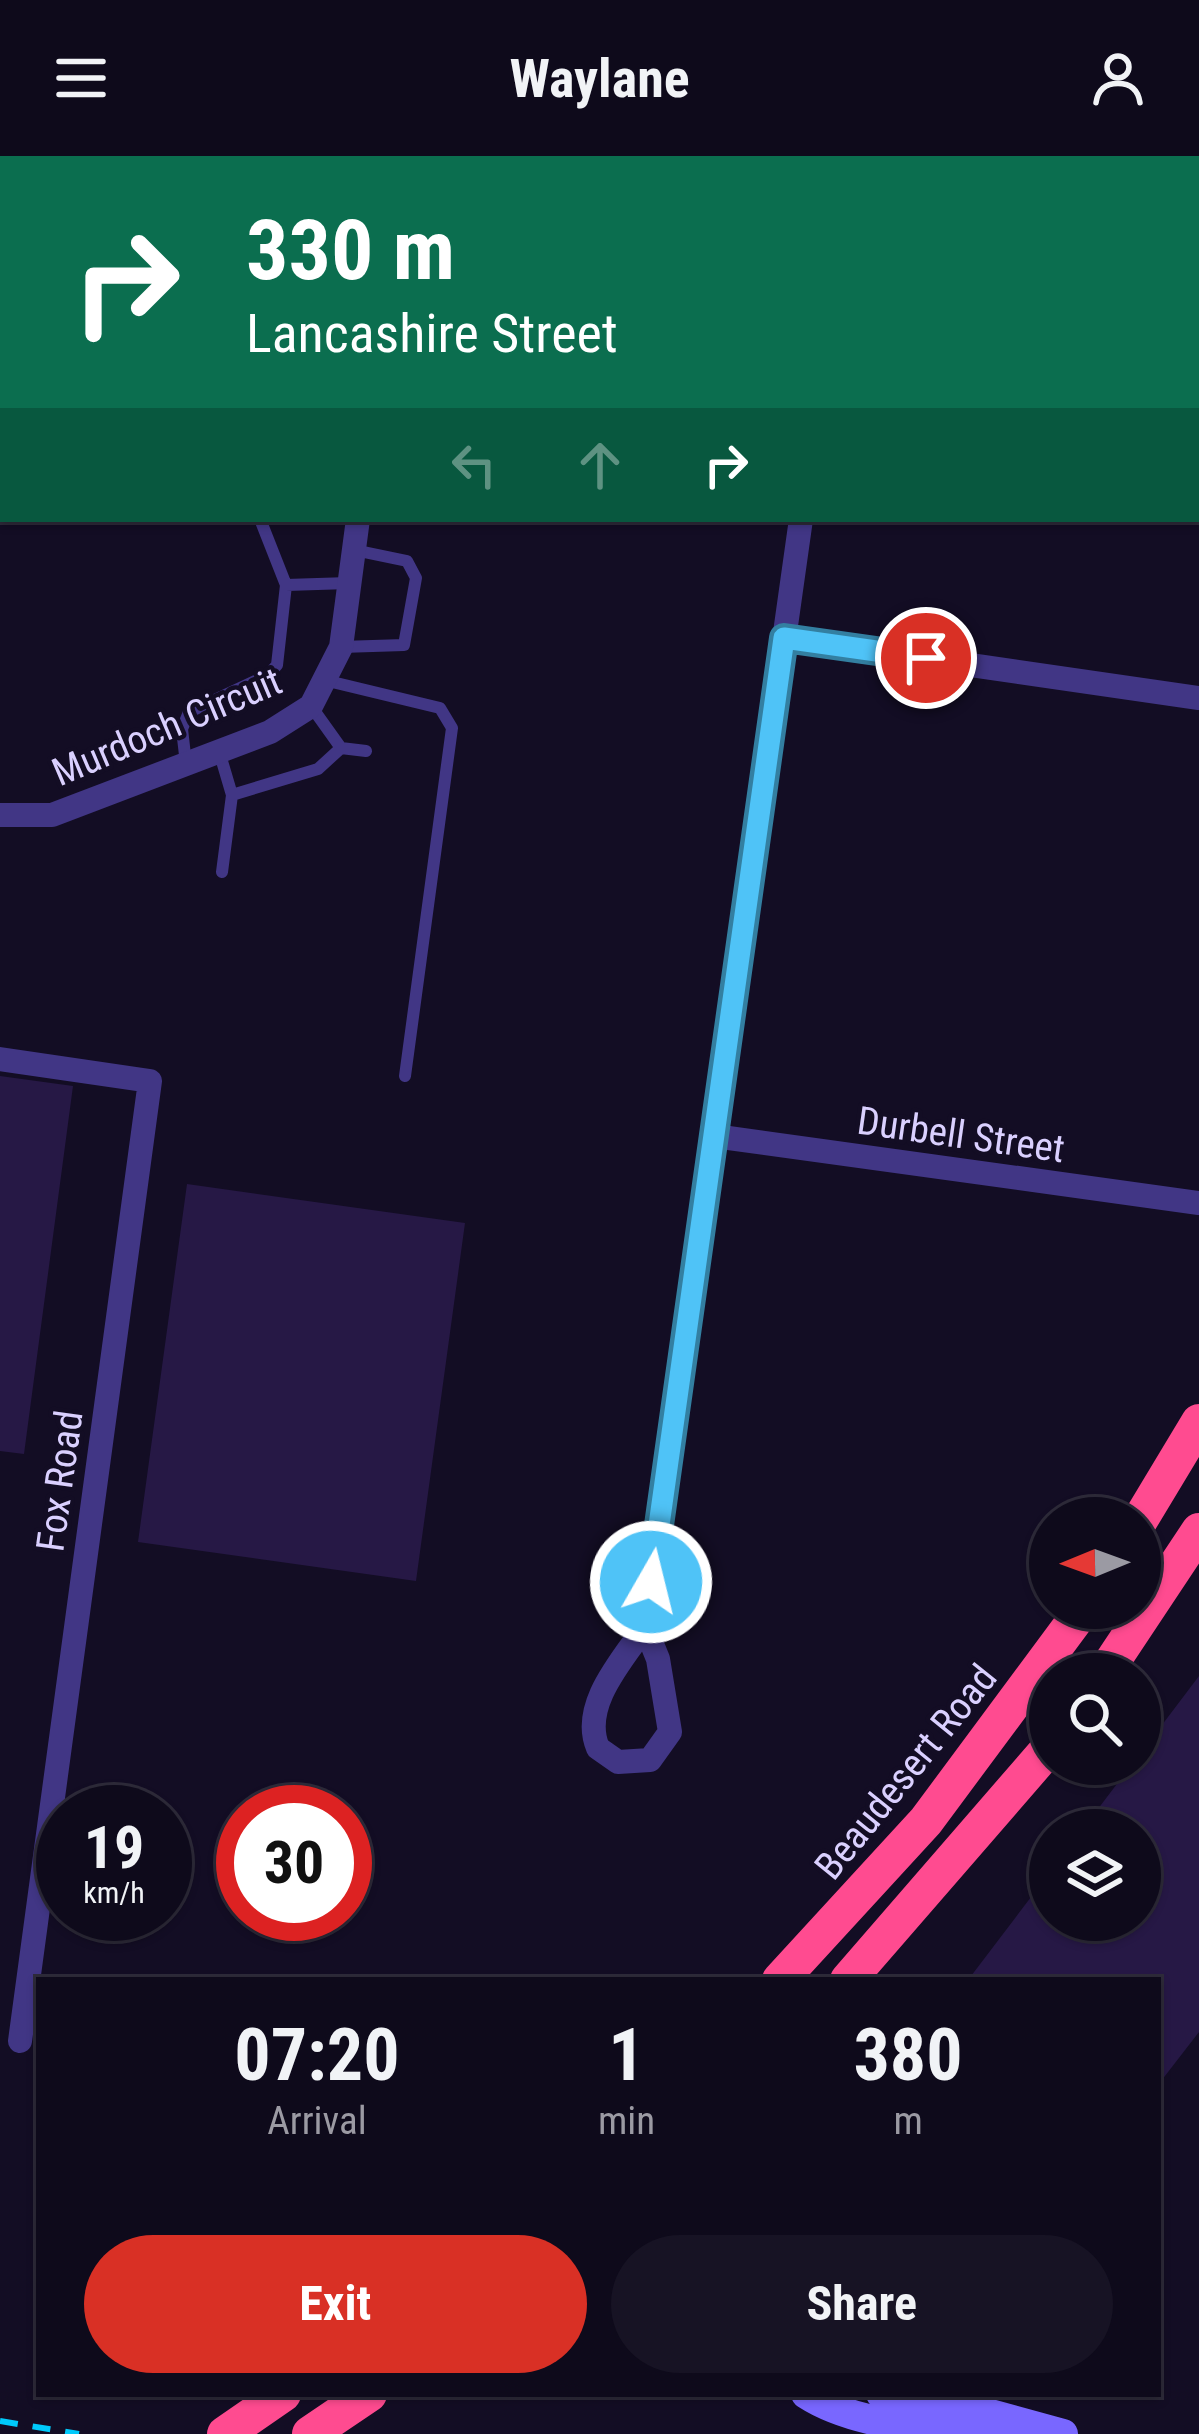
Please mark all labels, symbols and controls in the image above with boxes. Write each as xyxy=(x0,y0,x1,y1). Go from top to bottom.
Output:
icon: menu xyxy=(48,45,114,111)
icon: person xyxy=(1085,45,1151,111)
text: Waylane xyxy=(509,47,690,110)
text: 330 m xyxy=(246,201,455,300)
icon: right xyxy=(48,204,204,360)
text: Lancashire Street xyxy=(246,302,618,365)
icon: left xyxy=(441,432,507,498)
icon: ahead xyxy=(567,432,633,498)
icon: right xyxy=(693,432,759,498)
pin xyxy=(875,607,977,709)
icon: arrive xyxy=(893,625,959,691)
street label: Murdoch Circuit xyxy=(45,658,289,796)
street label: Durbell Street xyxy=(854,1098,1068,1172)
street label: Fox Road xyxy=(27,1408,93,1554)
north arrow xyxy=(1029,1497,1161,1629)
map controls xyxy=(1029,1497,1161,1941)
position arrow xyxy=(588,1519,714,1645)
button: search xyxy=(1029,1653,1161,1785)
street label: Beaudesert Road xyxy=(806,1656,1006,1888)
speed limit sign: 30 xyxy=(216,1785,372,1941)
button: layers xyxy=(1029,1809,1161,1941)
text: 19 xyxy=(84,1812,144,1883)
text: km/h xyxy=(83,1875,145,1910)
text: 07:20 xyxy=(234,2013,400,2098)
text: 1 xyxy=(608,2013,645,2098)
text: 380 xyxy=(853,2013,963,2098)
text: Arrival xyxy=(267,2098,367,2144)
text: min xyxy=(598,2098,655,2144)
text: m xyxy=(893,2098,923,2144)
button: Exit xyxy=(84,2235,587,2373)
button: Share xyxy=(611,2235,1113,2373)

